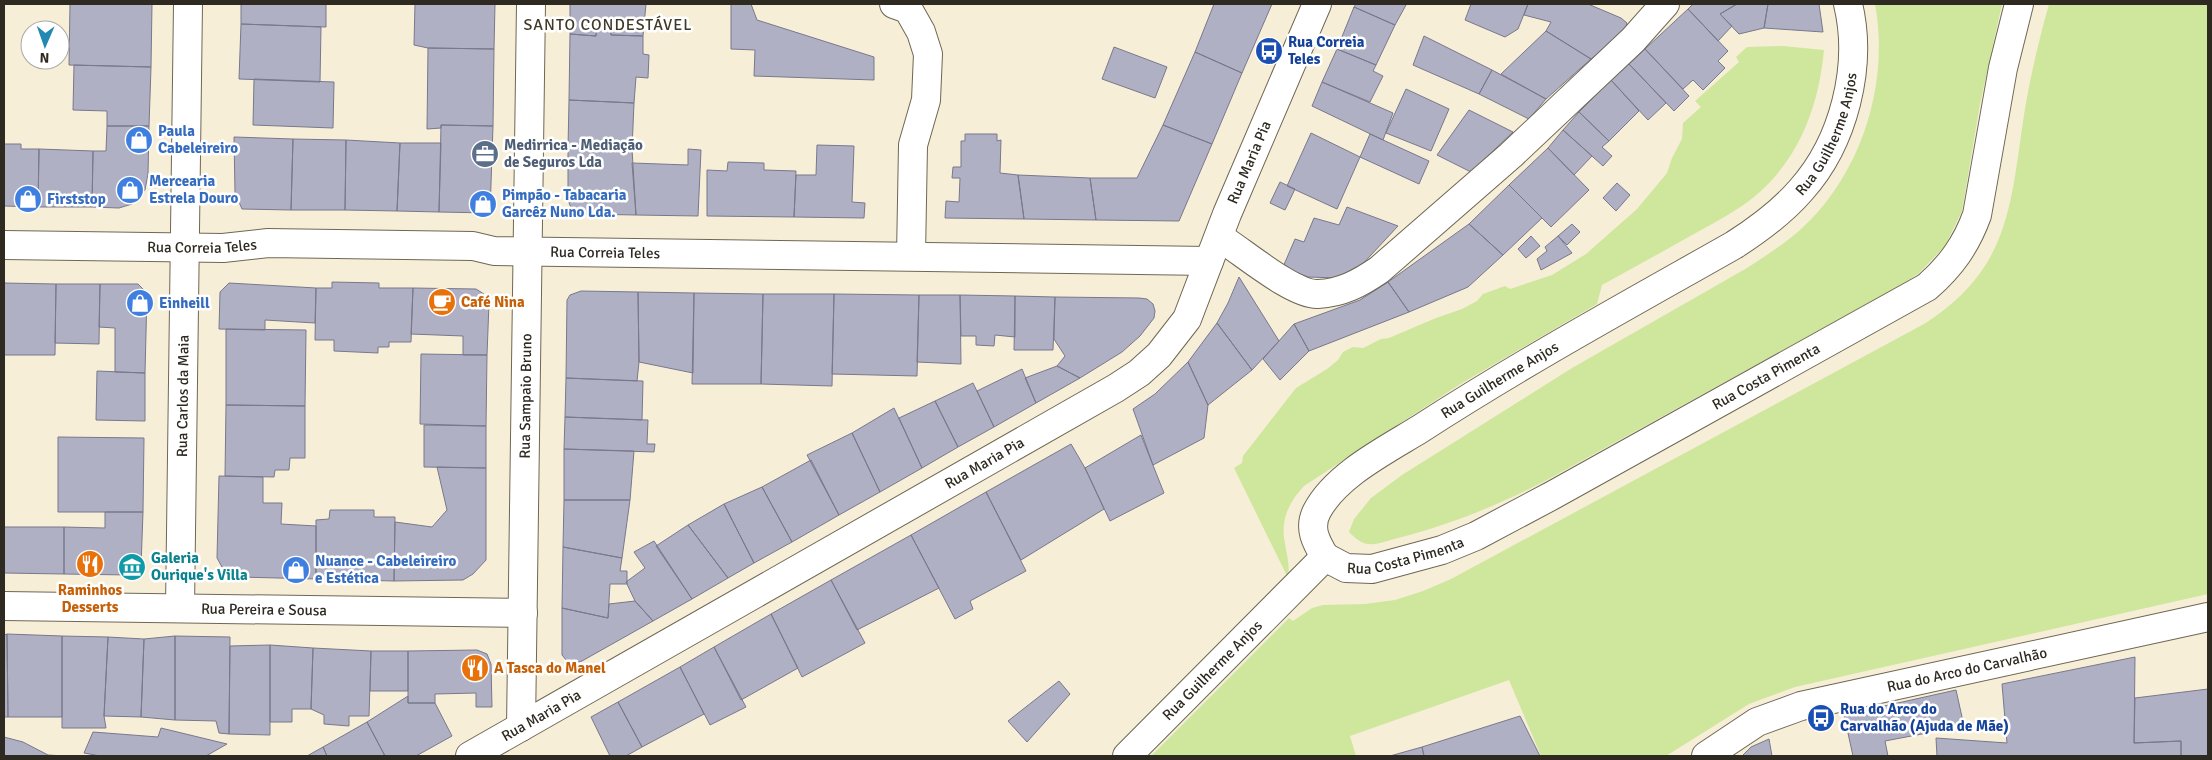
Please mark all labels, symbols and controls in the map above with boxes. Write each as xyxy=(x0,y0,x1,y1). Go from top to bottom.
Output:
district label: SANTO CONDESTÁVEL xyxy=(523,15,693,35)
north arrow xyxy=(20,20,70,70)
place label: Rua Correia Teles xyxy=(1288,33,1365,68)
bus stop icon: Rua Correia Teles xyxy=(1254,36,1284,66)
text: N xyxy=(39,49,50,66)
street label: Rua Guilherme Anjos xyxy=(1791,71,1861,199)
street label: Rua Maria Pia xyxy=(1223,118,1275,207)
place label: Paula Cabeleireiro xyxy=(158,122,238,157)
shop icon: Paula Cabeleireiro xyxy=(124,125,154,155)
place label: Medirrica - Mediação de Seguros Lda xyxy=(504,136,643,171)
office icon: Medirrica - Mediação de Seguros Lda xyxy=(470,139,500,169)
place label: Mercearia Estrela Douro xyxy=(149,172,239,207)
shop icon: Mercearia Estrela Douro xyxy=(115,175,145,205)
shop icon: Firststop xyxy=(13,184,43,214)
place label: Pimpão - Tabacaria Garcêz Nuno Lda. xyxy=(502,186,627,221)
shop icon: Pimpão - Tabacaria Garcêz Nuno Lda. xyxy=(468,189,498,219)
place label: Firststop xyxy=(47,190,106,208)
street label: Rua Correia Teles xyxy=(147,235,258,257)
street label: Rua Correia Teles xyxy=(550,243,661,262)
cafe icon: Café Nina xyxy=(427,287,457,317)
shop icon: Einheill xyxy=(125,288,155,318)
place label: Café Nina xyxy=(461,293,525,311)
place label: Einheill xyxy=(159,294,210,312)
street label: Rua Sampaio Bruno xyxy=(516,333,535,459)
street label: Rua Carlos da Maia xyxy=(173,335,193,457)
street label: Rua Guilherme Anjos xyxy=(1438,337,1562,422)
street label: Rua Costa Pimenta xyxy=(1709,339,1823,414)
street label: Rua Maria Pia xyxy=(941,433,1027,493)
street label: Rua Costa Pimenta xyxy=(1347,533,1467,578)
restaurant icon: Raminhos Desserts xyxy=(75,549,105,579)
place label: Galeria Ourique's Villa xyxy=(151,549,248,584)
museum icon: Galeria Ourique's Villa xyxy=(117,552,147,582)
place label: Nuance - Cabeleireiro e Estética xyxy=(315,552,456,587)
shop icon: Nuance - Cabeleireiro e Estética xyxy=(281,555,311,585)
place label: Raminhos Desserts xyxy=(58,581,122,616)
street label: Rua Pereira e Sousa xyxy=(201,600,327,619)
street label: Rua Guilherme Anjos xyxy=(1159,616,1266,724)
street label: Rua do Arco do Carvalhão xyxy=(1885,643,2049,696)
restaurant icon: A Tasca do Manel xyxy=(460,653,490,683)
place label: A Tasca do Manel xyxy=(494,659,606,677)
street label: Rua Maria Pia xyxy=(498,686,584,745)
place label: Rua do Arco do Carvalhão (Ajuda de Mãe) xyxy=(1840,700,2009,735)
bus stop icon: Rua do Arco do Carvalhão (Ajuda de Mãe) xyxy=(1806,703,1836,733)

